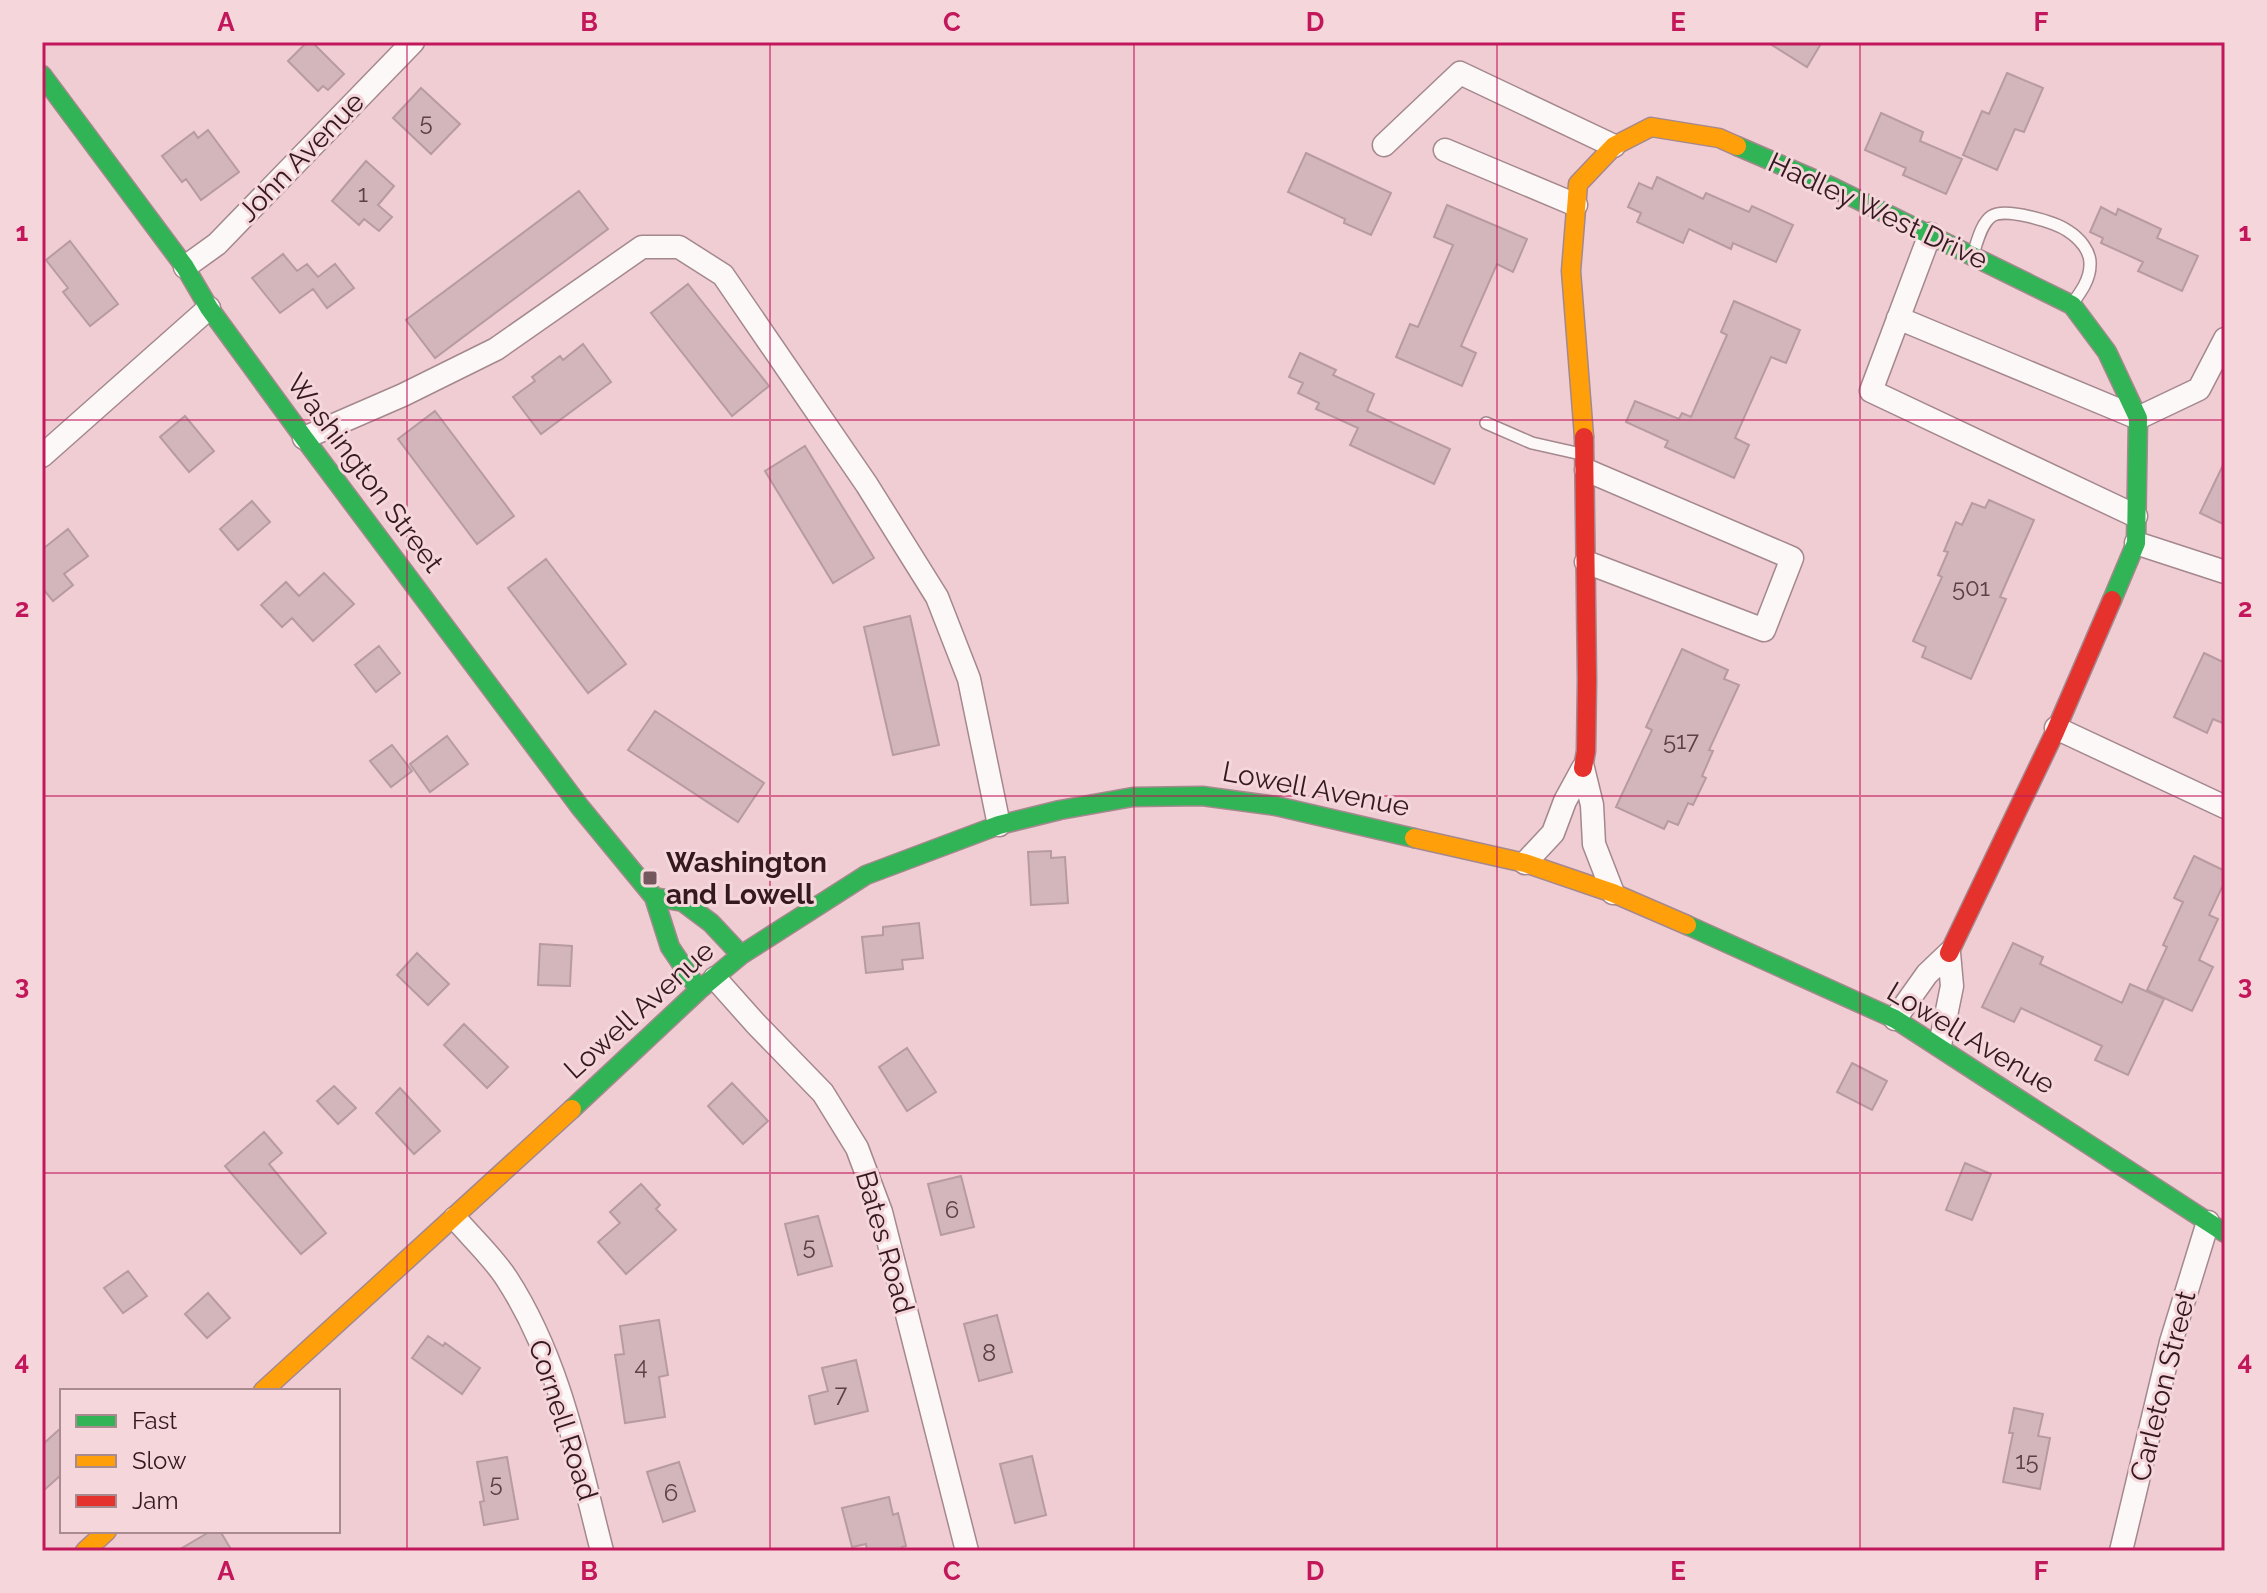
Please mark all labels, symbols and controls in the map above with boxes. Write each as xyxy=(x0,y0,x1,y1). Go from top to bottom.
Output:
text: A xyxy=(217,7,235,37)
text: B xyxy=(580,7,598,37)
text: C xyxy=(943,7,961,37)
text: D xyxy=(1306,7,1324,37)
text: E xyxy=(1670,7,1686,37)
text: F xyxy=(2034,7,2049,37)
street label: John Avenue xyxy=(231,85,371,229)
house number: 5 xyxy=(419,107,433,136)
street label: Hadley West Drive xyxy=(1763,146,1993,276)
house number: 1 xyxy=(358,179,368,208)
text: 1 xyxy=(16,217,29,247)
text: 1 xyxy=(2239,217,2252,247)
street label: Washington Street xyxy=(280,367,451,579)
house number: 501 xyxy=(1952,573,1990,602)
text: 2 xyxy=(15,593,29,623)
text: 2 xyxy=(2238,593,2252,623)
house number: 517 xyxy=(1663,726,1699,755)
street label: Lowell Avenue xyxy=(1220,755,1412,823)
place label: Washington and Lowell xyxy=(666,846,827,911)
marker: Washington and Lowell xyxy=(641,869,659,887)
street label: Lowell Avenue xyxy=(557,934,721,1086)
text: 3 xyxy=(15,970,29,1000)
text: 3 xyxy=(2238,970,2252,1000)
street label: Lowell Avenue xyxy=(1881,975,2061,1101)
street label: Bates Road xyxy=(849,1167,921,1317)
house number: 6 xyxy=(945,1195,959,1224)
house number: 5 xyxy=(802,1231,816,1260)
street label: Carleton Street xyxy=(2123,1287,2203,1485)
street label: Cornell Road xyxy=(521,1335,605,1505)
house number: 8 xyxy=(982,1338,996,1367)
text: 4 xyxy=(15,1346,29,1376)
text: 4 xyxy=(2238,1346,2252,1376)
house number: 4 xyxy=(634,1351,648,1380)
house number: 7 xyxy=(835,1379,848,1408)
legend xyxy=(60,1389,340,1533)
text: Fast xyxy=(132,1406,177,1435)
text: Slow xyxy=(132,1446,187,1475)
house number: 15 xyxy=(2015,1446,2039,1475)
house number: 5 xyxy=(489,1468,503,1497)
house number: 6 xyxy=(664,1478,678,1507)
text: Jam xyxy=(132,1486,178,1515)
text: A xyxy=(217,1556,235,1586)
text: B xyxy=(580,1556,598,1586)
text: C xyxy=(943,1556,961,1586)
text: D xyxy=(1306,1556,1324,1586)
text: E xyxy=(1670,1556,1686,1586)
text: F xyxy=(2034,1556,2049,1586)

